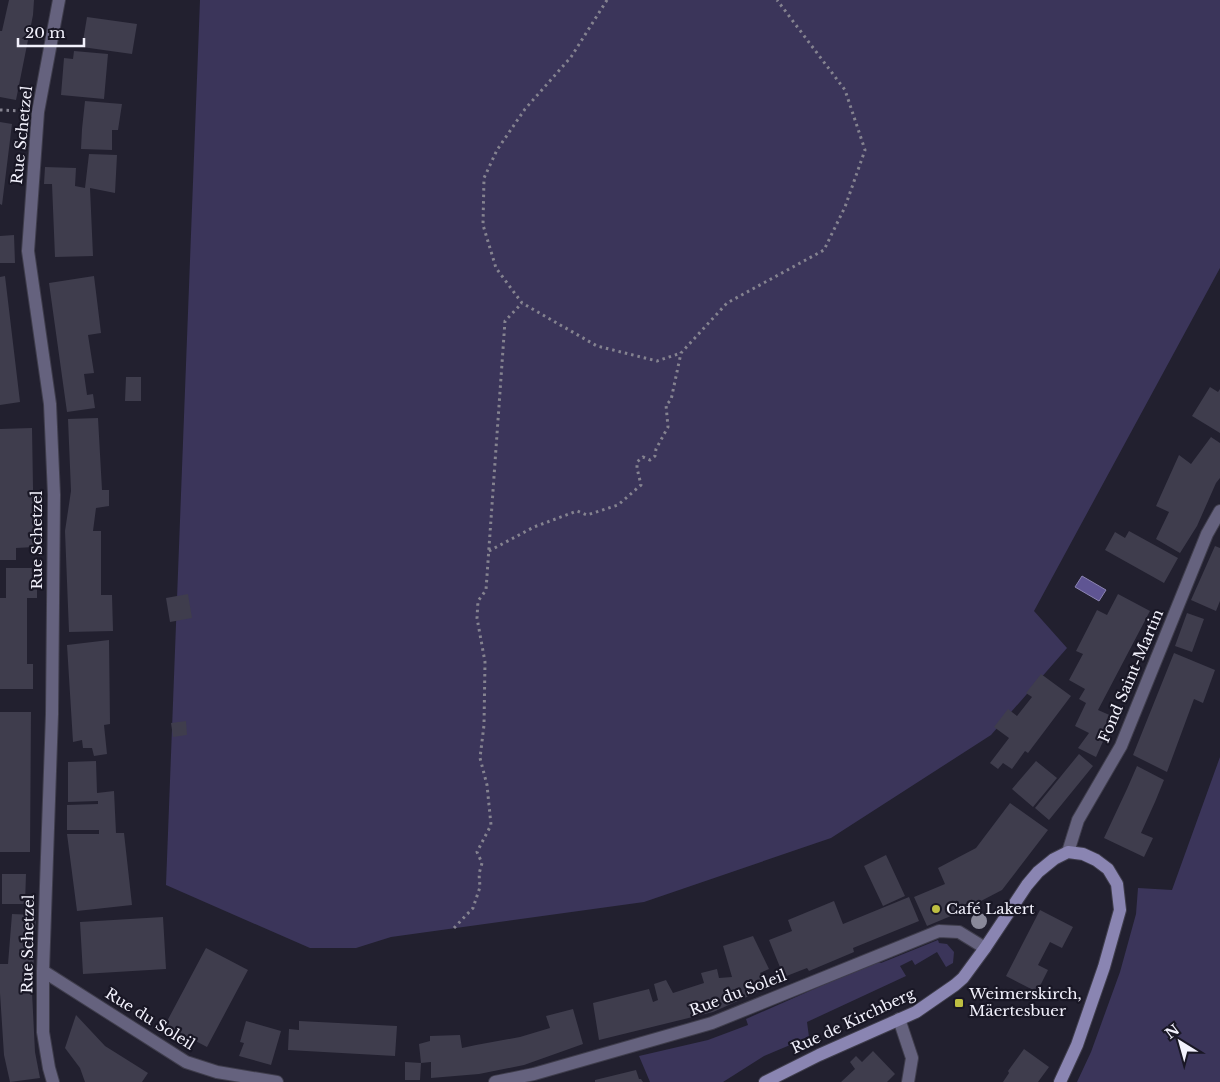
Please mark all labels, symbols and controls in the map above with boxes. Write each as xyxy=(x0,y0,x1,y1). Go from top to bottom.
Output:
scale bar xyxy=(18,15,84,47)
text: 20 m xyxy=(25,23,65,42)
street label: Rue Schetzel xyxy=(7,85,36,185)
street label: Rue Schetzel xyxy=(27,490,46,589)
street label: Fond Saint-Martin xyxy=(1094,606,1167,745)
street label: Rue Schetzel xyxy=(17,894,38,994)
place label: Café Lakert xyxy=(946,899,1035,918)
marker: Café Lakert xyxy=(930,903,942,915)
street label: Rue du Soleil xyxy=(687,965,789,1020)
street label: Rue du Soleil xyxy=(102,983,199,1054)
street label: Rue de Kirchberg xyxy=(788,983,919,1058)
place label: Weimerskirch, Mäertesbuer xyxy=(968,984,1082,1020)
marker: Weimerskirch, Mäertesbuer xyxy=(953,997,965,1009)
north arrow xyxy=(1155,1017,1205,1067)
text: N xyxy=(1162,1020,1183,1043)

